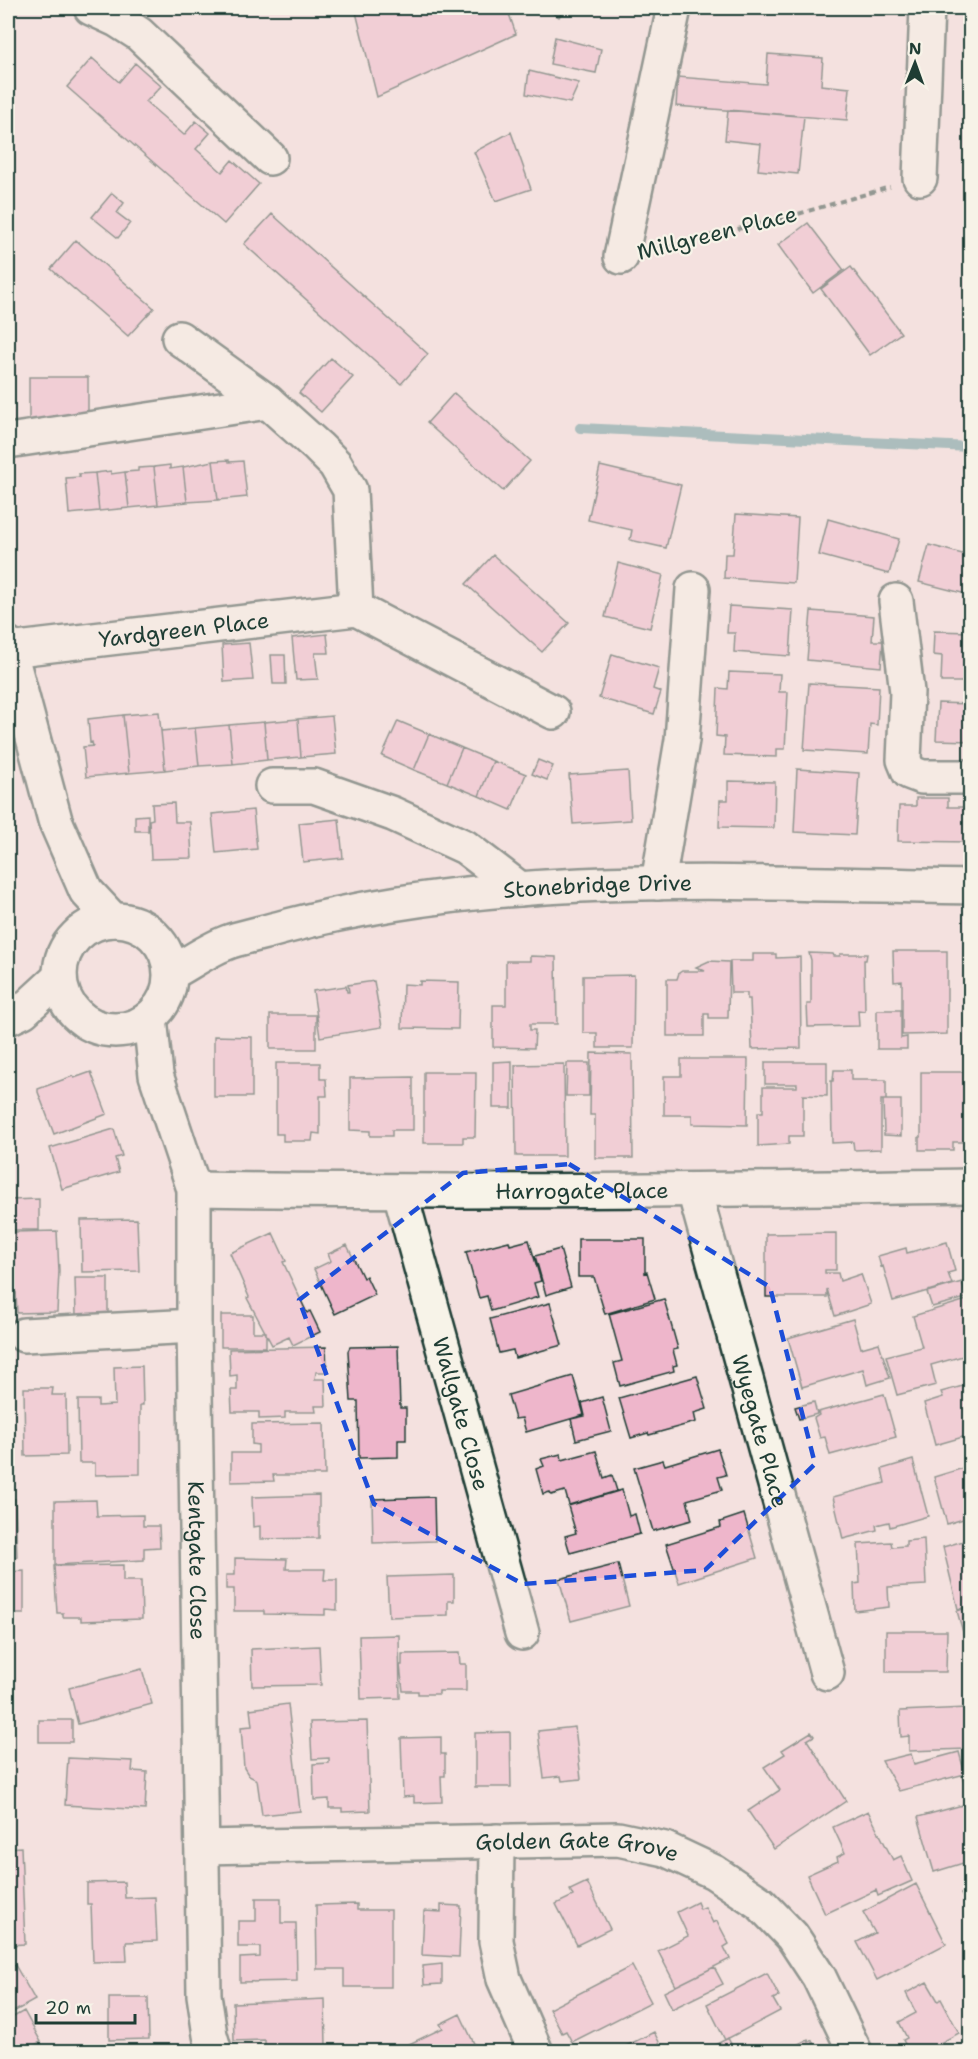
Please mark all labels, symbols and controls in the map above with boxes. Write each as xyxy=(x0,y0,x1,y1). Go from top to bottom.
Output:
north arrow xyxy=(885,33,945,93)
text: N xyxy=(909,38,922,59)
street label: Millgreen Place xyxy=(634,199,800,267)
street label: Yardgreen Place xyxy=(97,605,271,654)
street label: Stonebridge Drive xyxy=(502,868,692,905)
street label: Harrogate Place xyxy=(495,1175,669,1205)
street label: Wallgate Close xyxy=(426,1334,496,1494)
street label: Wyegate Place xyxy=(726,1351,795,1511)
street label: Kentgate Close xyxy=(182,1481,213,1640)
street label: Golden Gate Grove xyxy=(475,1825,684,1868)
scale bar xyxy=(36,1987,135,2025)
text: 20 m xyxy=(45,1996,91,2020)

